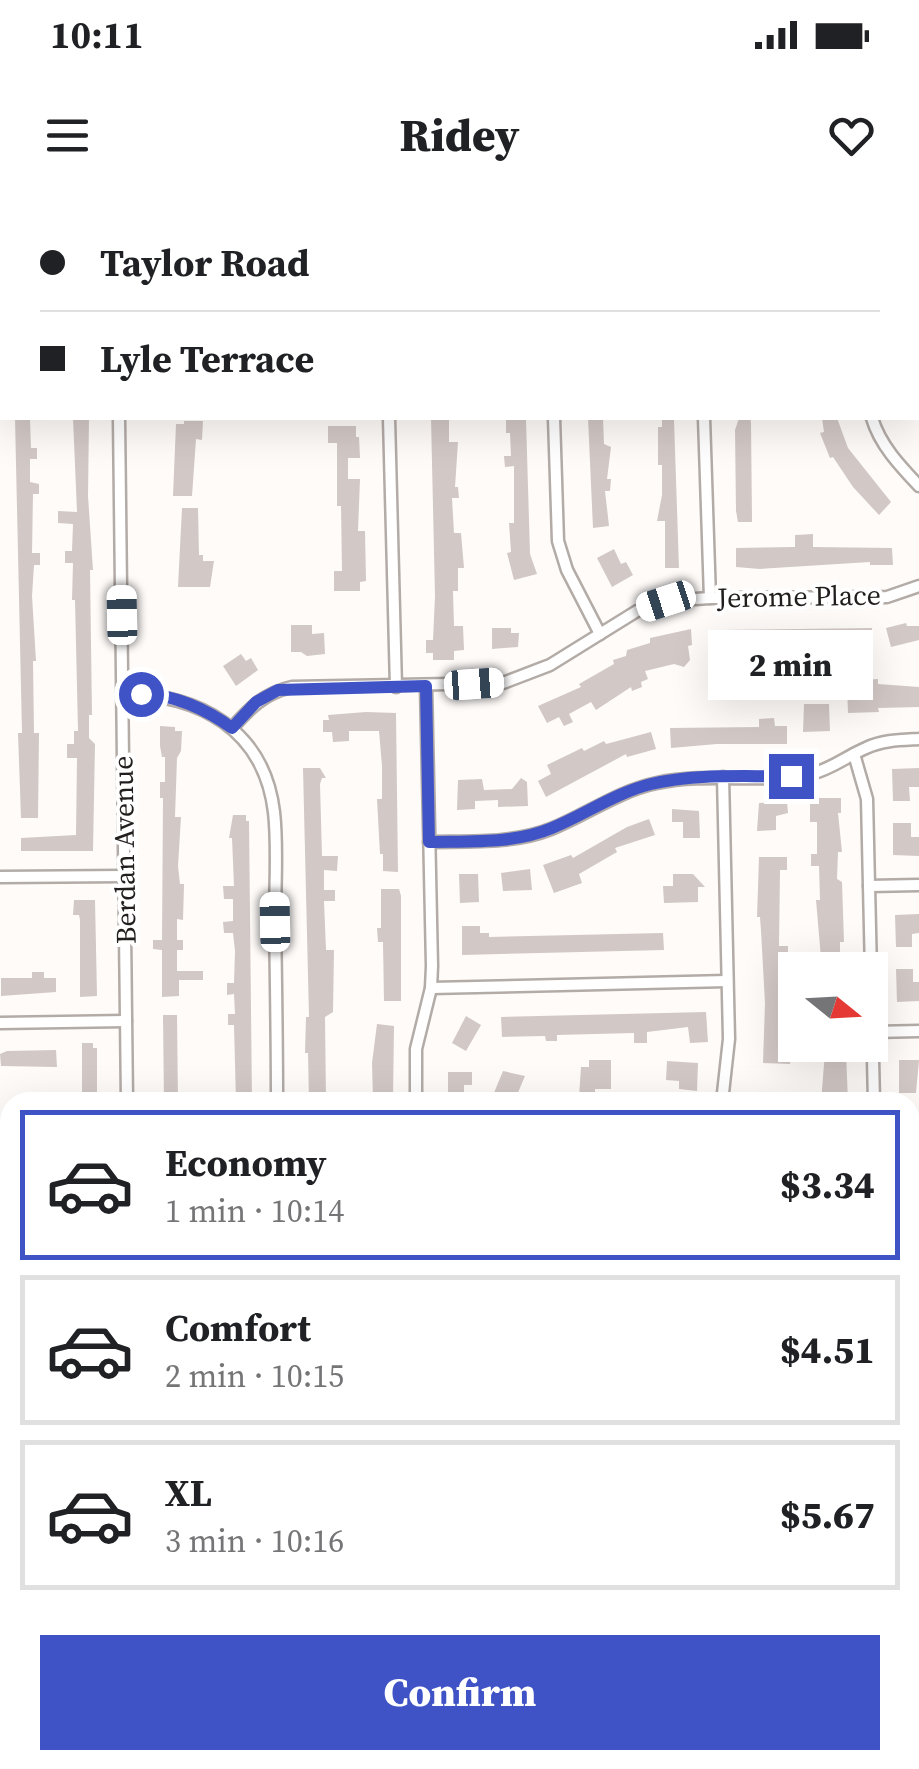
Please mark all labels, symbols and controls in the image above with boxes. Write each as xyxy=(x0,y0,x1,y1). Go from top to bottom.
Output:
text: 10:11 xyxy=(50,9,144,61)
text: Ridey xyxy=(400,104,519,166)
icon: menu xyxy=(40,108,95,163)
icon: heart xyxy=(824,108,879,163)
text: Taylor Road xyxy=(100,237,309,289)
text: Lyle Terrace xyxy=(100,333,314,385)
street label: Jerome Place xyxy=(716,576,881,616)
car xyxy=(633,577,699,625)
car xyxy=(106,585,138,645)
callout: 2 min xyxy=(708,631,874,701)
text: 2 min xyxy=(749,643,832,687)
car xyxy=(443,667,505,701)
route start xyxy=(119,672,164,717)
route end xyxy=(769,754,814,799)
street label: Berdan Avenue xyxy=(103,755,145,945)
car xyxy=(259,892,291,952)
north arrow xyxy=(778,952,888,1062)
map controls xyxy=(778,952,888,1062)
text: Economy xyxy=(165,1137,327,1189)
icon: car xyxy=(45,1140,135,1230)
text: $3.34 xyxy=(780,1159,875,1211)
text: 1 min · 10:14 xyxy=(165,1189,344,1233)
text: Comfort xyxy=(165,1302,311,1354)
icon: car xyxy=(45,1305,135,1395)
text: $4.51 xyxy=(780,1324,875,1376)
text: 2 min · 10:15 xyxy=(165,1354,344,1398)
text: XL xyxy=(165,1467,212,1519)
icon: car xyxy=(45,1470,135,1560)
text: $5.67 xyxy=(780,1489,875,1541)
text: 3 min · 10:16 xyxy=(165,1519,344,1563)
button: Confirm xyxy=(40,1635,880,1750)

